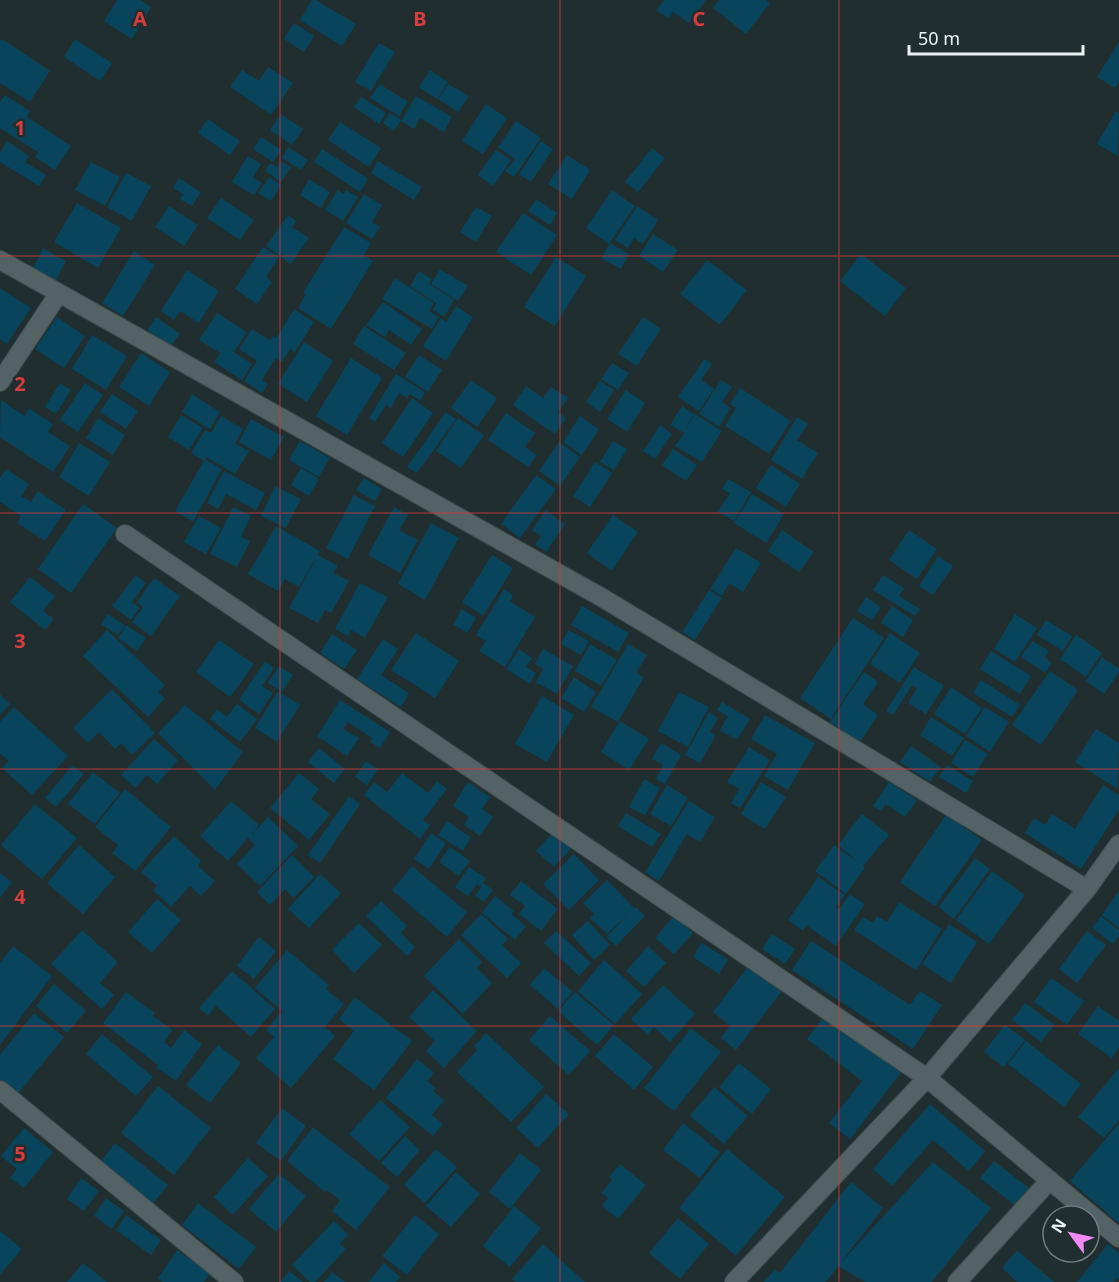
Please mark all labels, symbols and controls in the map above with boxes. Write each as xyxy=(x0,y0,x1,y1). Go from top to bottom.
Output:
text: A xyxy=(133,5,147,32)
text: B xyxy=(413,5,427,32)
text: C xyxy=(693,5,706,32)
scale bar xyxy=(909,18,1083,56)
text: 50 m xyxy=(918,26,960,50)
text: 1 xyxy=(14,114,26,141)
text: 2 xyxy=(14,370,26,397)
text: 3 xyxy=(14,627,26,654)
text: 4 xyxy=(14,883,26,910)
text: 5 xyxy=(14,1140,26,1167)
north arrow xyxy=(1041,1204,1101,1264)
text: N xyxy=(1046,1214,1071,1237)

